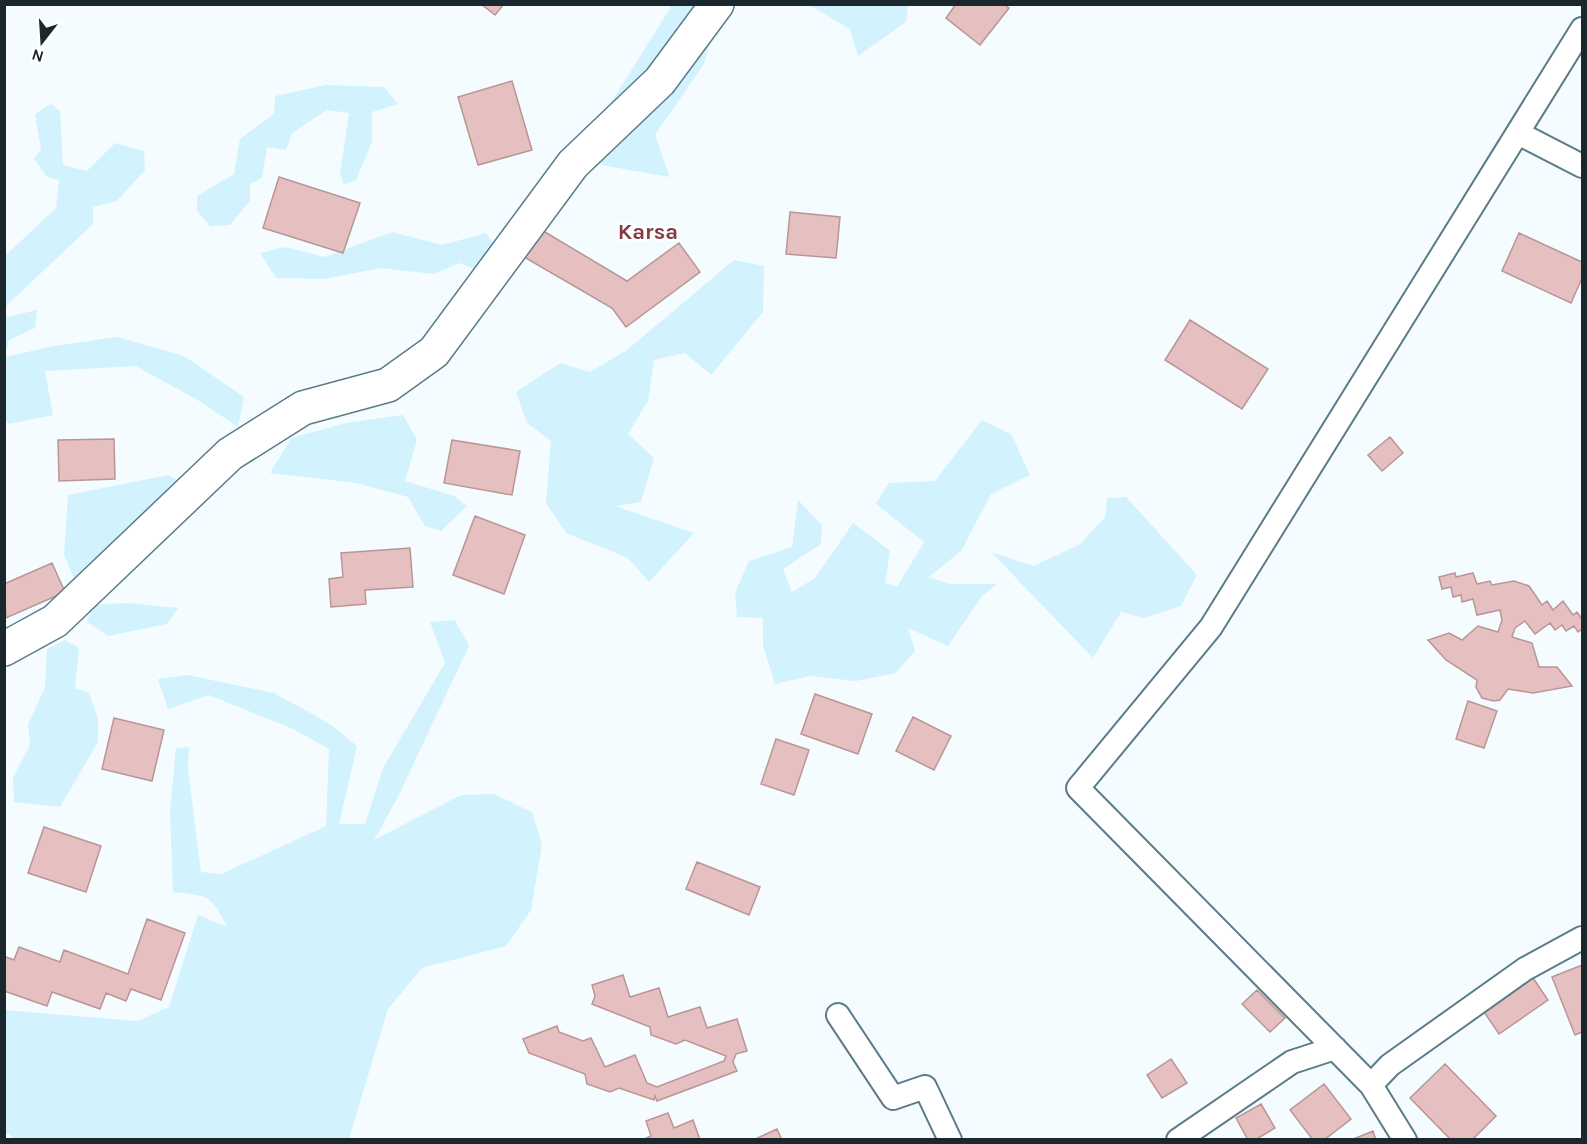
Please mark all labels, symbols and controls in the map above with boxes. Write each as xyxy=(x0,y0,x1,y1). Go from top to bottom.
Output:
north arrow xyxy=(12,12,72,72)
text: N xyxy=(29,45,46,67)
district label: Karsa xyxy=(618,219,678,245)

